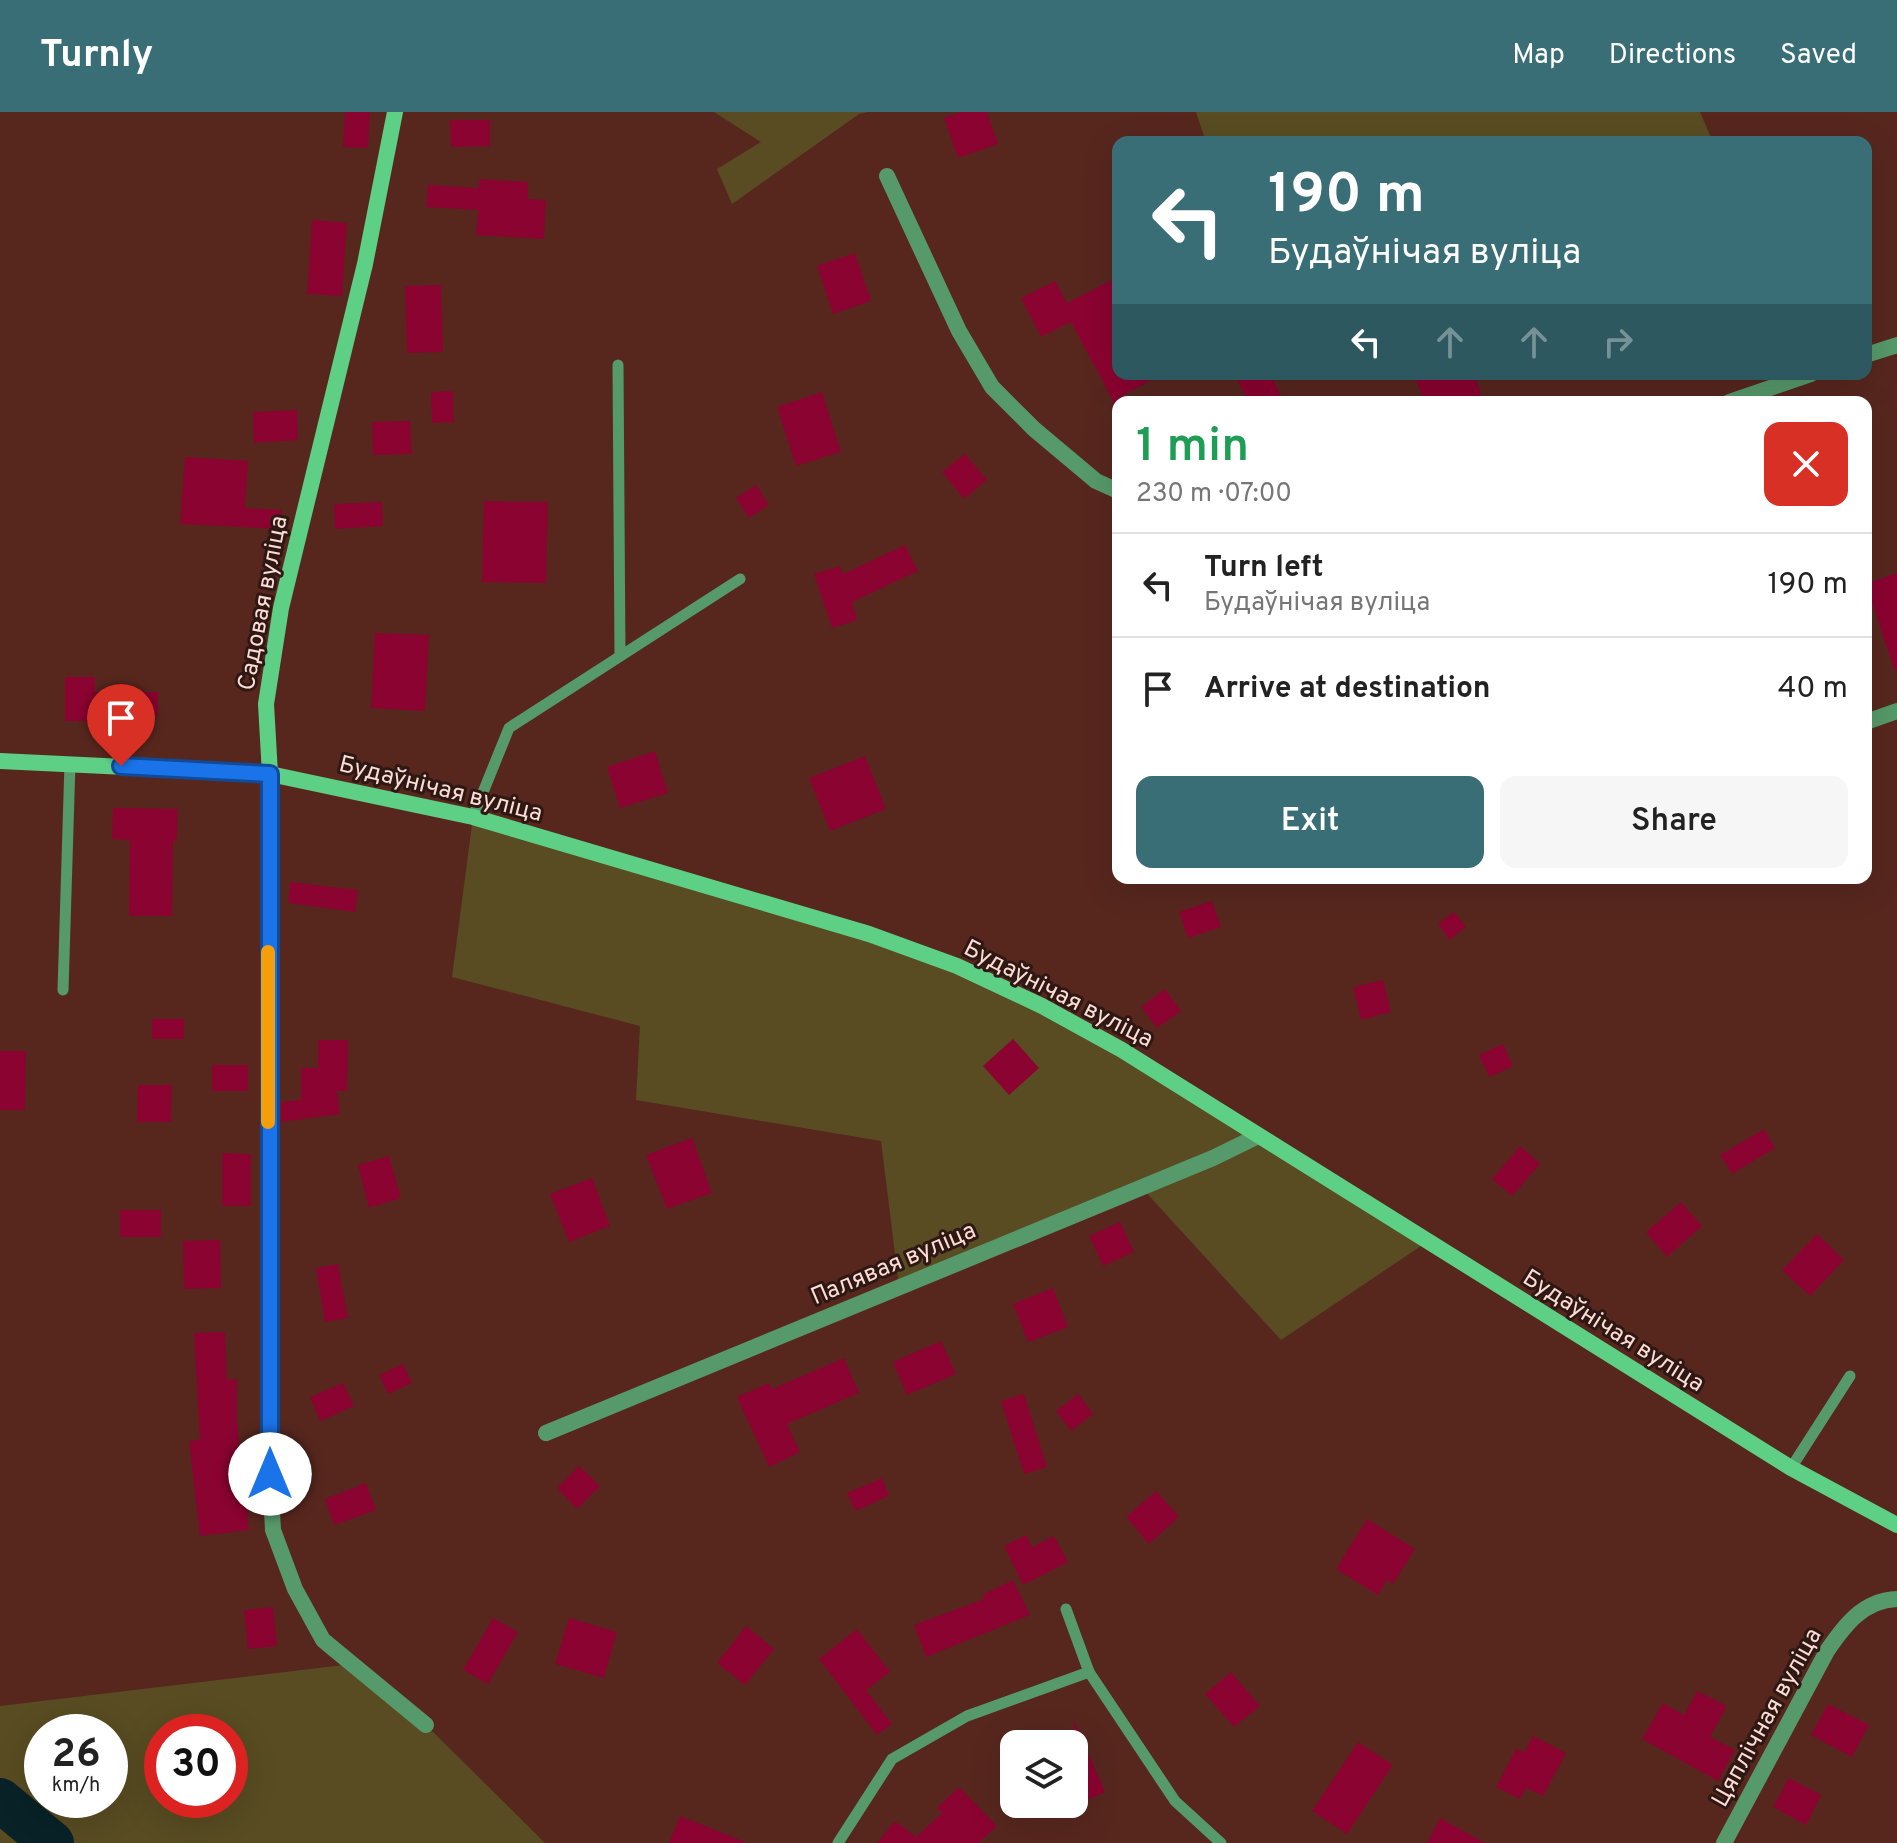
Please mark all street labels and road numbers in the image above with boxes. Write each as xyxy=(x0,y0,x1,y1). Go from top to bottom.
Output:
street label: Садовая вуліца xyxy=(232,513,296,693)
street label: Будаўнічая вуліца xyxy=(336,750,545,830)
street label: Будаўнічая вуліца xyxy=(958,934,1158,1056)
street label: Палявая вуліца xyxy=(807,1217,981,1313)
street label: Будаўнічая вуліца xyxy=(1516,1264,1709,1400)
street label: Цяплічная вуліца xyxy=(1706,1623,1829,1813)

